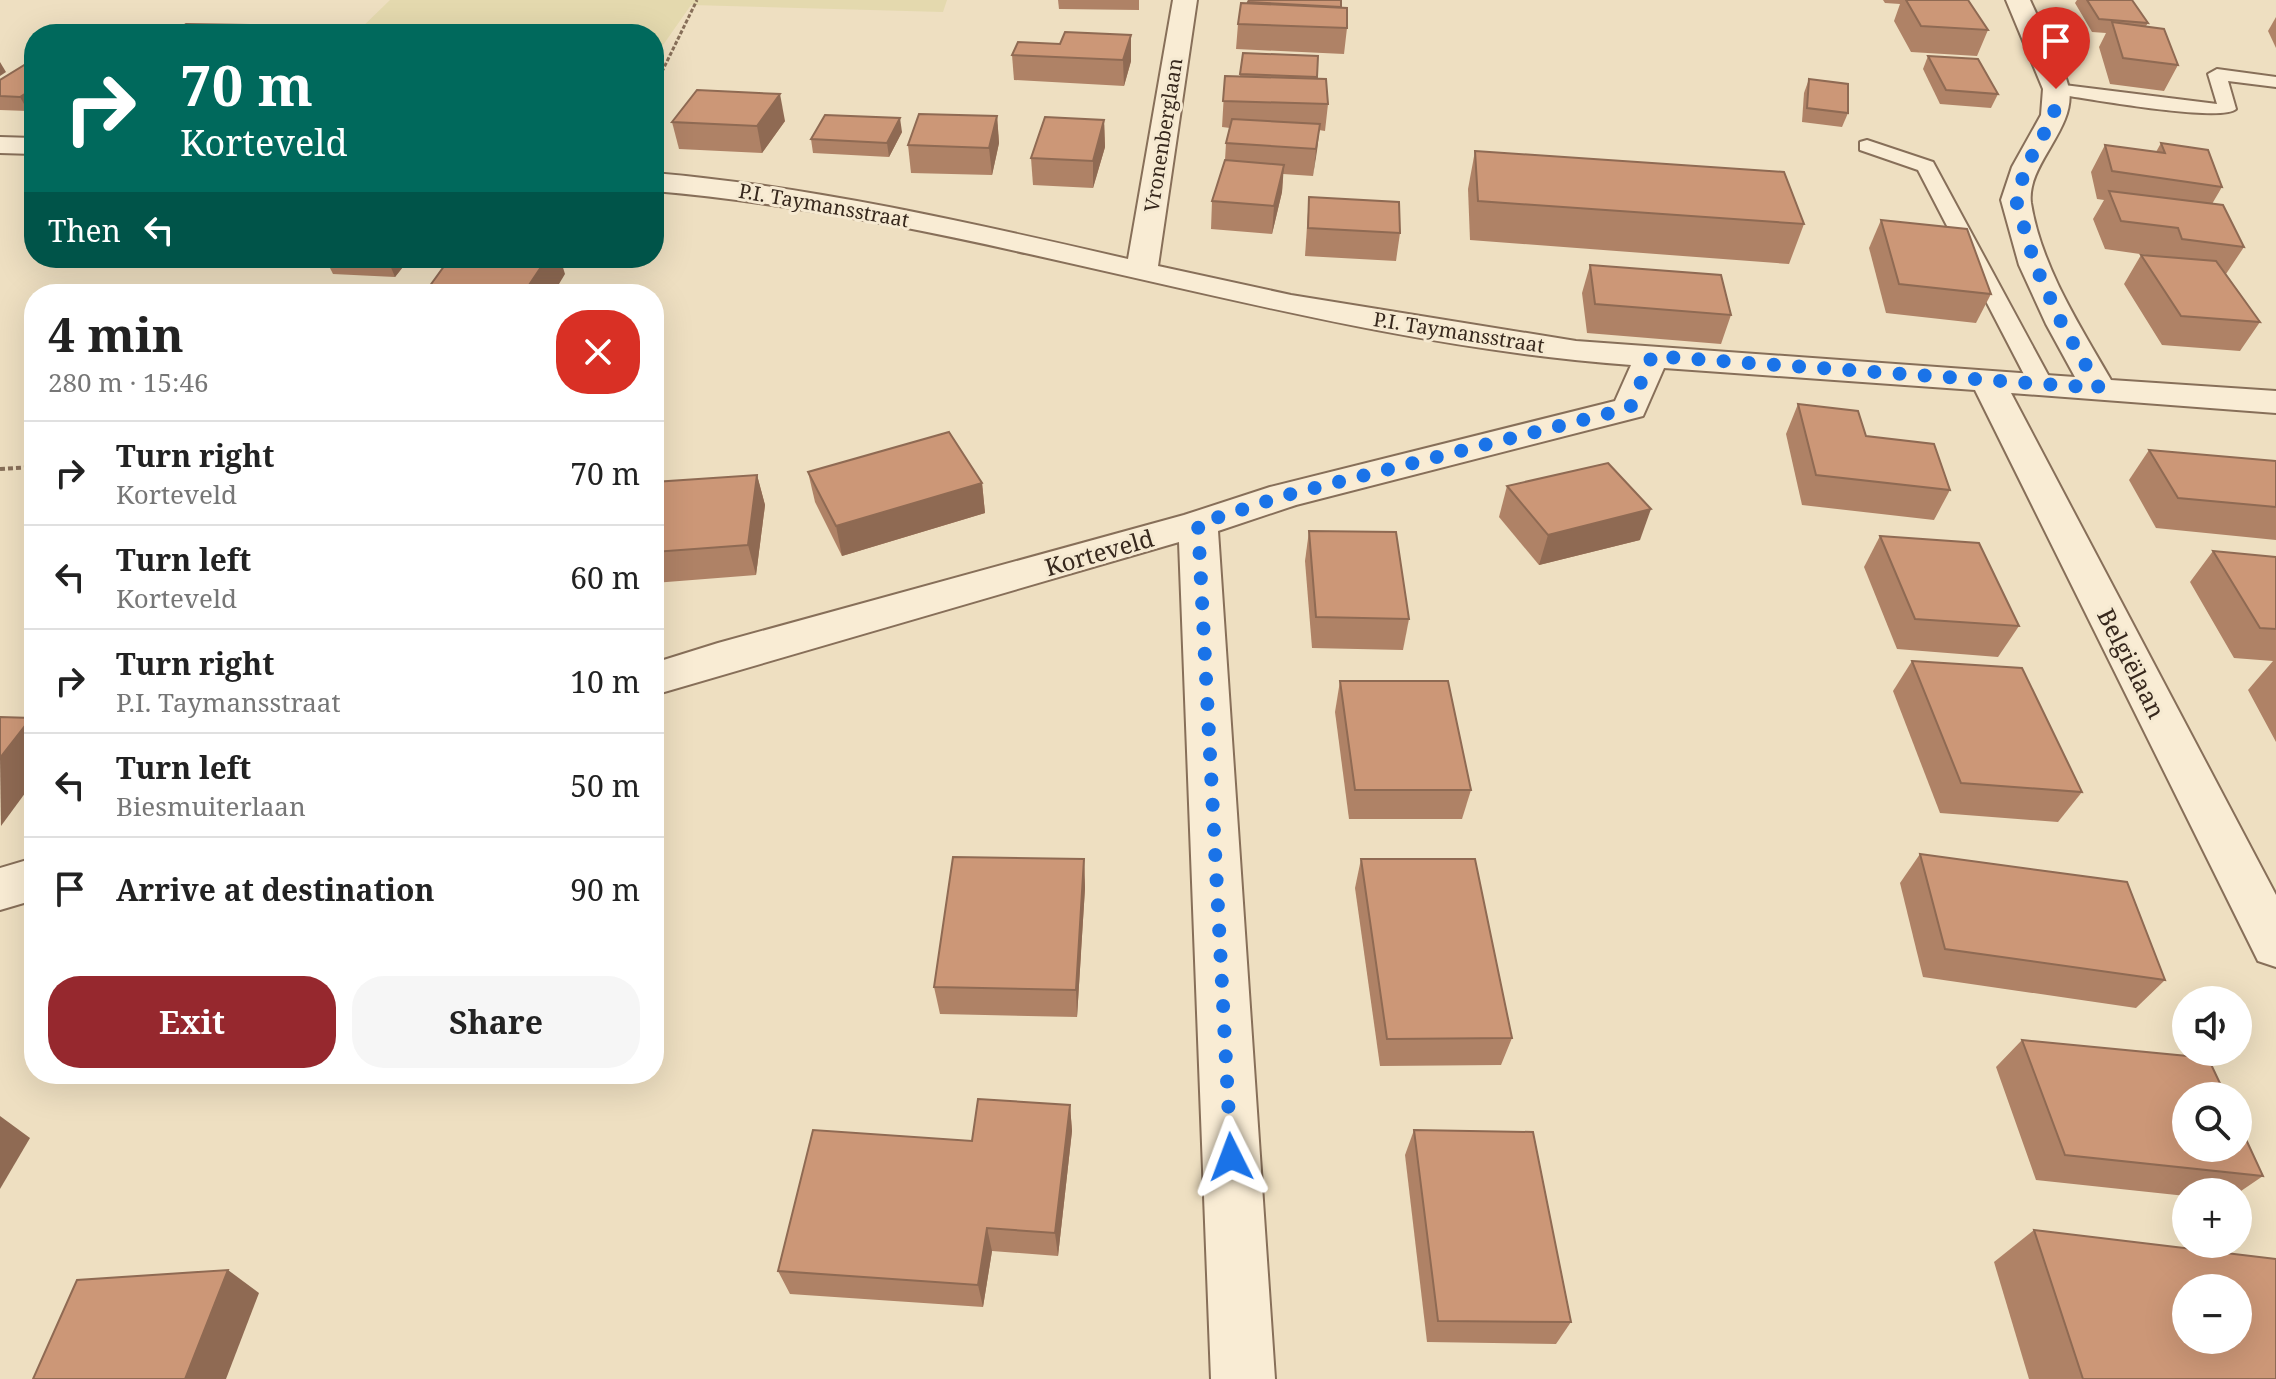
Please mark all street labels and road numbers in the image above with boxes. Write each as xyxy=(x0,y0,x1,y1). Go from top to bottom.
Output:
street label: Vronenberglaan xyxy=(1137,56,1189,214)
street label: P.I. Taymansstraat xyxy=(737,177,911,233)
street label: P.I. Taymansstraat xyxy=(1372,305,1546,359)
street label: Korteveld xyxy=(1041,521,1157,583)
street label: Belgiëlaan xyxy=(2090,602,2174,724)

